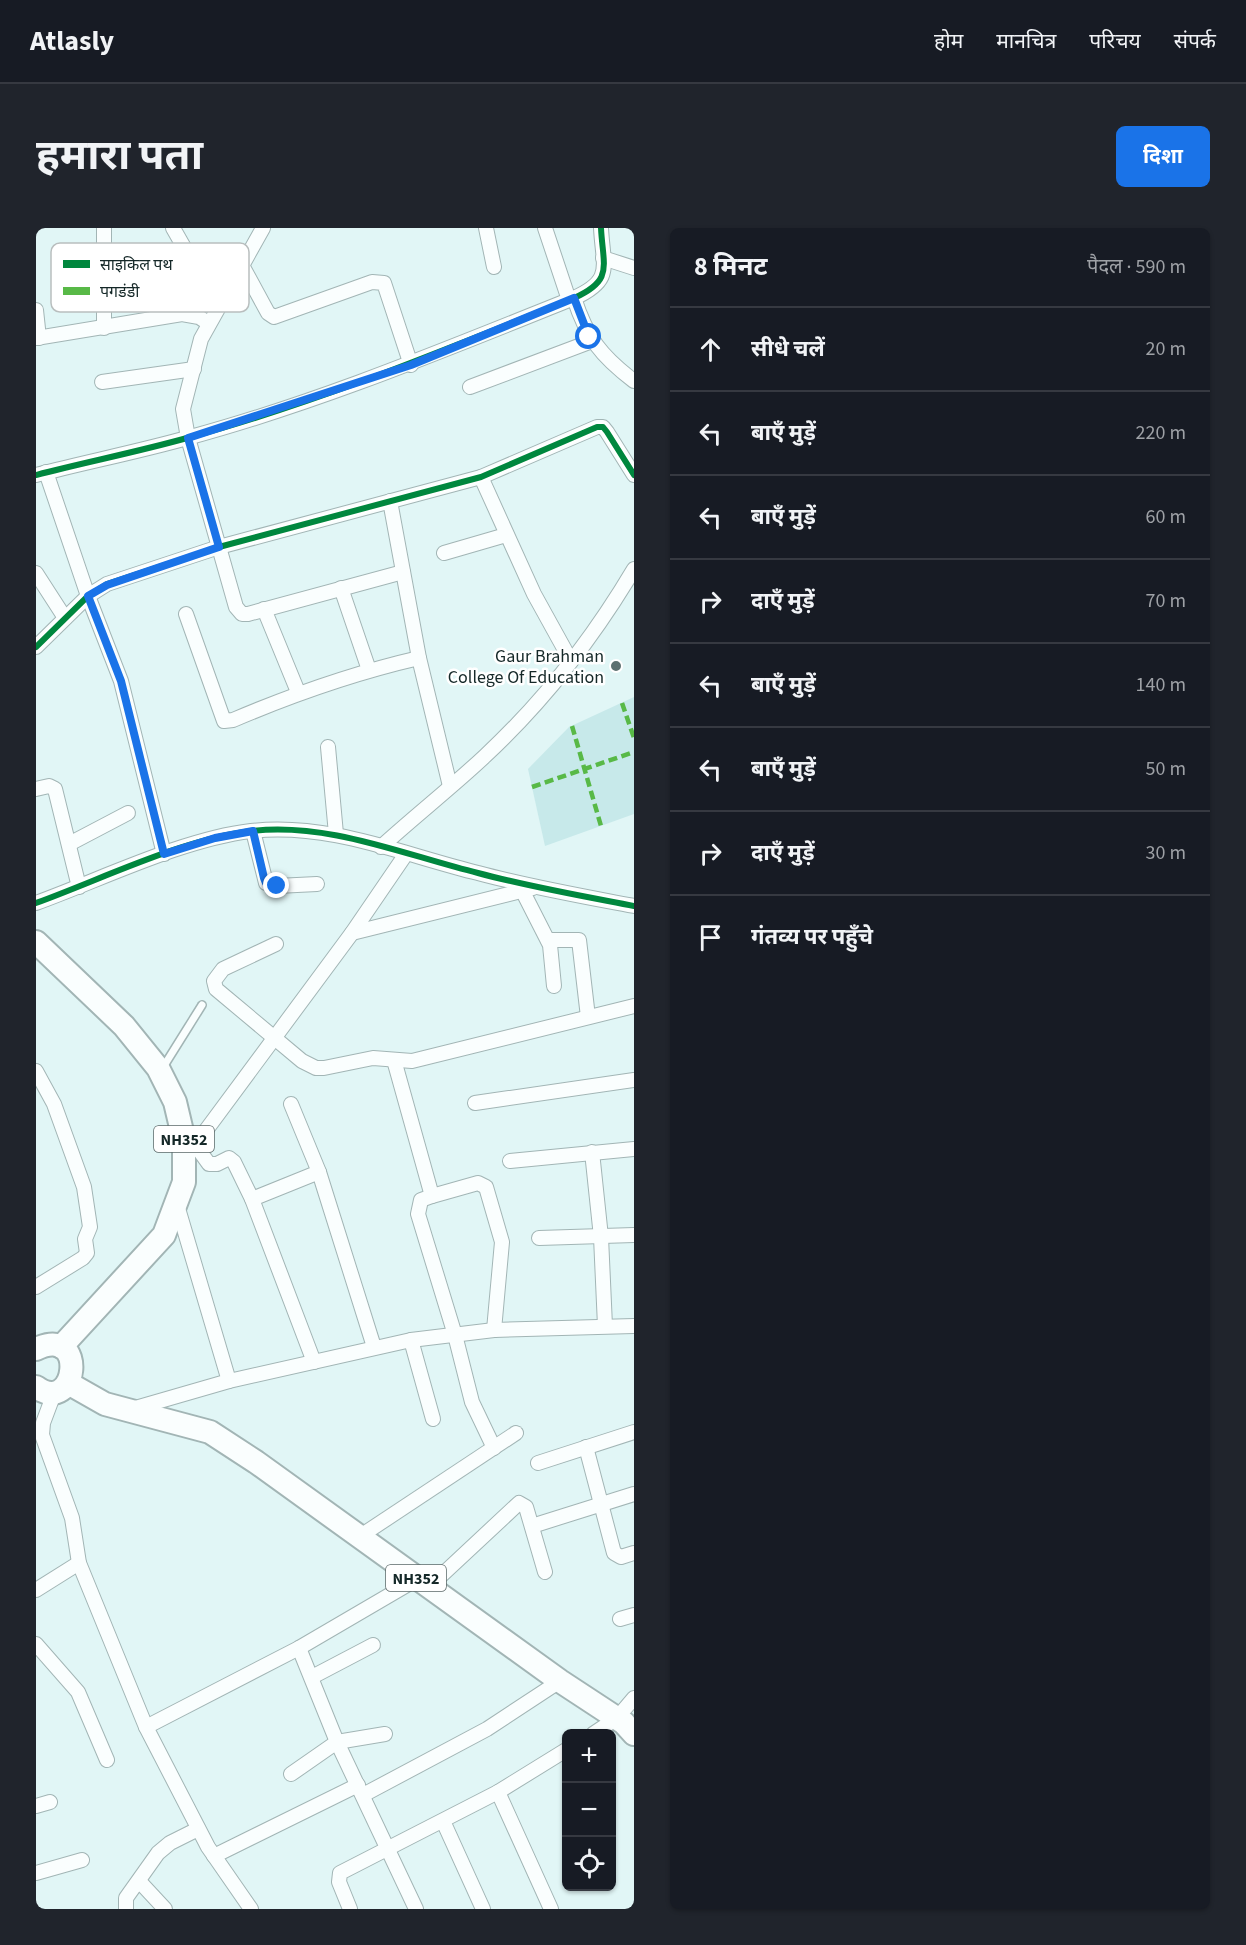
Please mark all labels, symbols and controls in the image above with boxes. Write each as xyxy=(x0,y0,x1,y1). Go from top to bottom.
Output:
text: Atlasly xyxy=(30,21,114,61)
text: होम xyxy=(934,26,963,56)
text: मानचित्र xyxy=(996,26,1056,56)
text: परिचय xyxy=(1089,26,1141,56)
text: संपर्क xyxy=(1174,26,1216,56)
text: हमारा पता xyxy=(36,126,203,186)
button: दिशा xyxy=(1116,126,1210,187)
legend xyxy=(51,243,249,312)
text: 8 मिनट xyxy=(694,248,768,285)
text: पैदल · 590 m xyxy=(1087,253,1186,281)
text: साइकिल पथ xyxy=(100,254,173,276)
text: पगडंडी xyxy=(100,281,140,303)
route start xyxy=(575,323,601,349)
icon: ahead xyxy=(694,333,727,366)
text: सीधे चलें xyxy=(751,333,825,365)
text: 20 m xyxy=(1146,335,1186,363)
icon: left xyxy=(694,417,727,450)
text: बाएँ मुड़ें xyxy=(751,417,816,449)
text: 220 m xyxy=(1136,419,1186,447)
icon: left xyxy=(694,501,727,534)
text: बाएँ मुड़ें xyxy=(751,501,816,533)
text: 60 m xyxy=(1146,503,1186,531)
icon: right xyxy=(694,585,727,618)
text: दाएँ मुड़ें xyxy=(751,585,814,617)
text: 70 m xyxy=(1146,587,1186,615)
place label: Gaur Brahman College Of Education xyxy=(448,644,604,690)
marker: Gaur Brahman College Of Education xyxy=(609,659,623,673)
icon: left xyxy=(694,669,727,702)
text: बाएँ मुड़ें xyxy=(751,669,816,701)
text: 140 m xyxy=(1136,671,1186,699)
icon: left xyxy=(694,753,727,786)
text: बाएँ मुड़ें xyxy=(751,753,816,785)
text: 50 m xyxy=(1146,755,1186,783)
icon: right xyxy=(694,837,727,870)
text: दाएँ मुड़ें xyxy=(751,837,814,869)
text: 30 m xyxy=(1146,839,1186,867)
route end xyxy=(263,872,289,898)
icon: arrive xyxy=(694,921,727,954)
text: गंतव्य पर पहुँचे xyxy=(751,921,873,953)
road number: NH352 xyxy=(154,1126,214,1152)
road number: NH352 xyxy=(386,1565,446,1591)
map controls xyxy=(562,1729,616,1891)
button: + xyxy=(562,1729,616,1783)
button: − xyxy=(562,1783,616,1837)
button: locate xyxy=(562,1837,616,1891)

